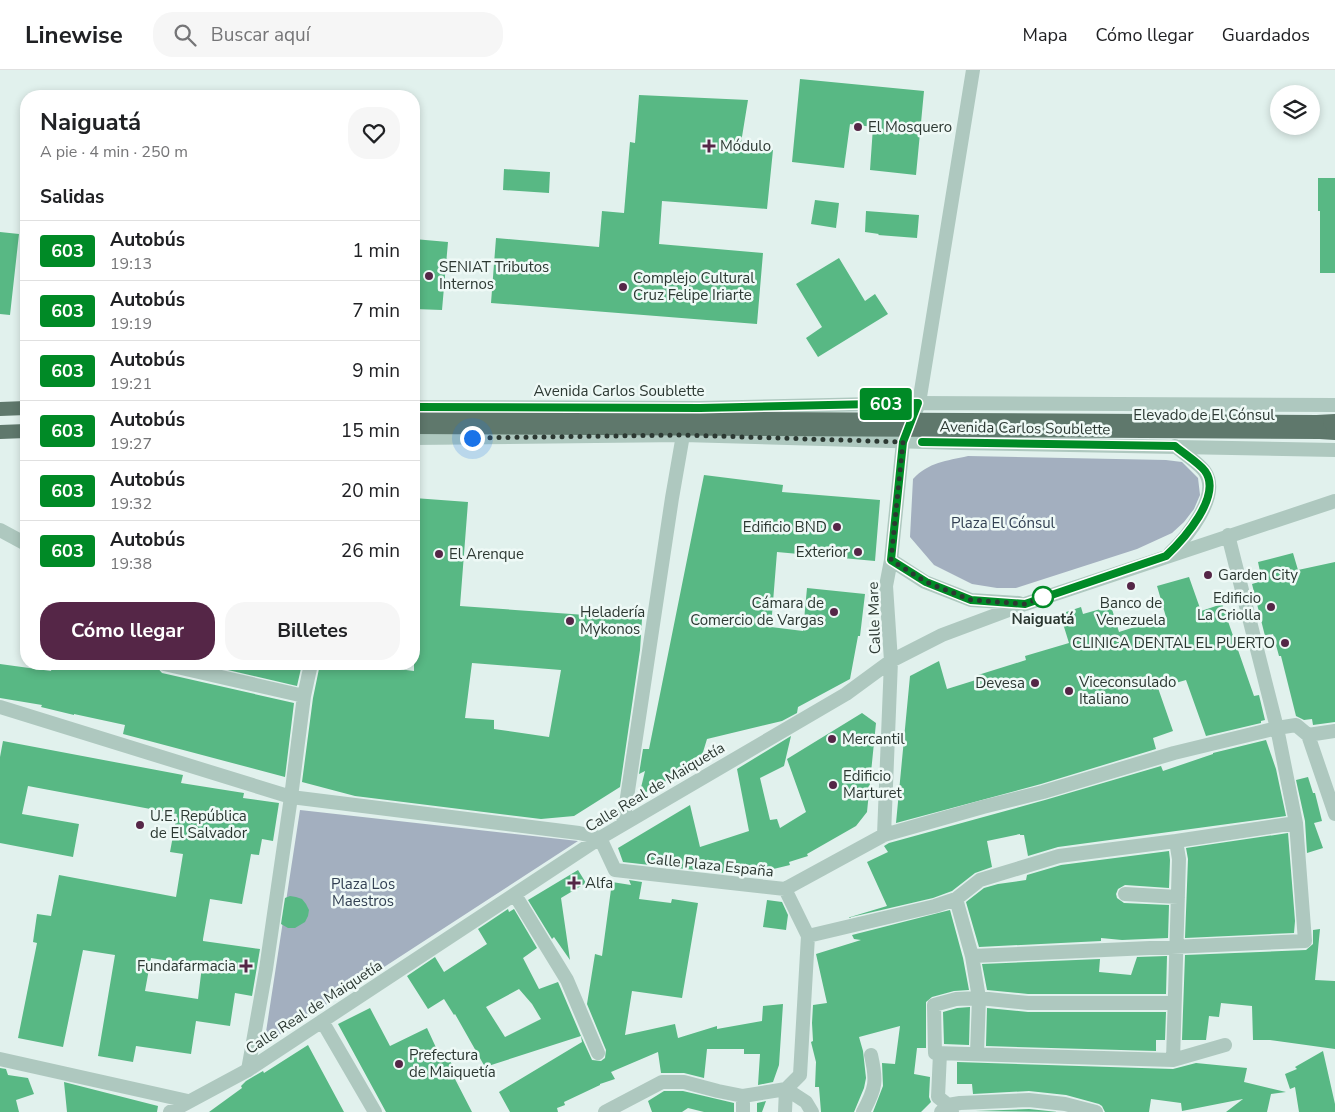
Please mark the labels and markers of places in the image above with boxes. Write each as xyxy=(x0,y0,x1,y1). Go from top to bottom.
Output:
place label: El Mosquero xyxy=(868,117,952,137)
marker: El Mosquero xyxy=(852,121,864,133)
place label: Módulo xyxy=(720,136,771,156)
marker: Módulo xyxy=(702,139,716,153)
place label: SENIAT Tributos Internos xyxy=(439,257,549,294)
place label: Complejo Cultural Cruz Felipe Iriarte xyxy=(633,268,755,305)
marker: SENIAT Tributos Internos xyxy=(423,270,435,282)
marker: Complejo Cultural Cruz Felipe Iriarte xyxy=(617,281,629,293)
place label: Edificio BND xyxy=(743,517,827,537)
marker: Edificio BND xyxy=(831,521,843,533)
place label: Exterior xyxy=(796,542,849,562)
place label: El Arenque xyxy=(449,544,524,564)
marker: Exterior xyxy=(852,546,864,558)
marker: El Arenque xyxy=(433,548,445,560)
place label: Garden City xyxy=(1218,565,1298,585)
marker: Garden City xyxy=(1202,569,1214,581)
marker: Banco de Venezuela xyxy=(1125,580,1137,592)
marker: Naiguatá xyxy=(1032,586,1054,608)
place label: Edificio La Criolla xyxy=(1197,588,1261,625)
place label: Cámara de Comercio de Vargas xyxy=(690,593,824,630)
place label: Banco de Venezuela xyxy=(1095,593,1166,630)
marker: Edificio La Criolla xyxy=(1265,601,1277,613)
place label: Heladería Mykonos xyxy=(580,602,645,639)
marker: Cámara de Comercio de Vargas xyxy=(828,606,840,618)
place label: Naiguatá xyxy=(1011,609,1075,629)
marker: Heladería Mykonos xyxy=(564,615,576,627)
place label: CLINICA DENTAL EL PUERTO xyxy=(1072,633,1275,653)
marker: CLINICA DENTAL EL PUERTO xyxy=(1279,637,1291,649)
place label: Viceconsulado Italiano xyxy=(1078,672,1176,709)
place label: Devesa xyxy=(975,673,1025,693)
marker: Devesa xyxy=(1029,677,1041,689)
marker: Viceconsulado Italiano xyxy=(1063,685,1075,697)
place label: Mercantil xyxy=(842,729,905,749)
marker: Mercantil xyxy=(826,733,838,745)
place label: Edificio Marturet xyxy=(843,766,902,803)
marker: Edificio Marturet xyxy=(827,779,839,791)
place label: U.E. República de El Salvador xyxy=(150,806,248,843)
marker: U.E. República de El Salvador xyxy=(134,819,146,831)
place label: Alfa xyxy=(585,873,613,893)
marker: Alfa xyxy=(567,876,581,890)
place label: Fundafarmacia xyxy=(137,956,236,976)
marker: Fundafarmacia xyxy=(240,960,252,972)
place label: Prefectura de Maiquetía xyxy=(409,1045,496,1082)
marker: Prefectura de Maiquetía xyxy=(393,1058,405,1070)

